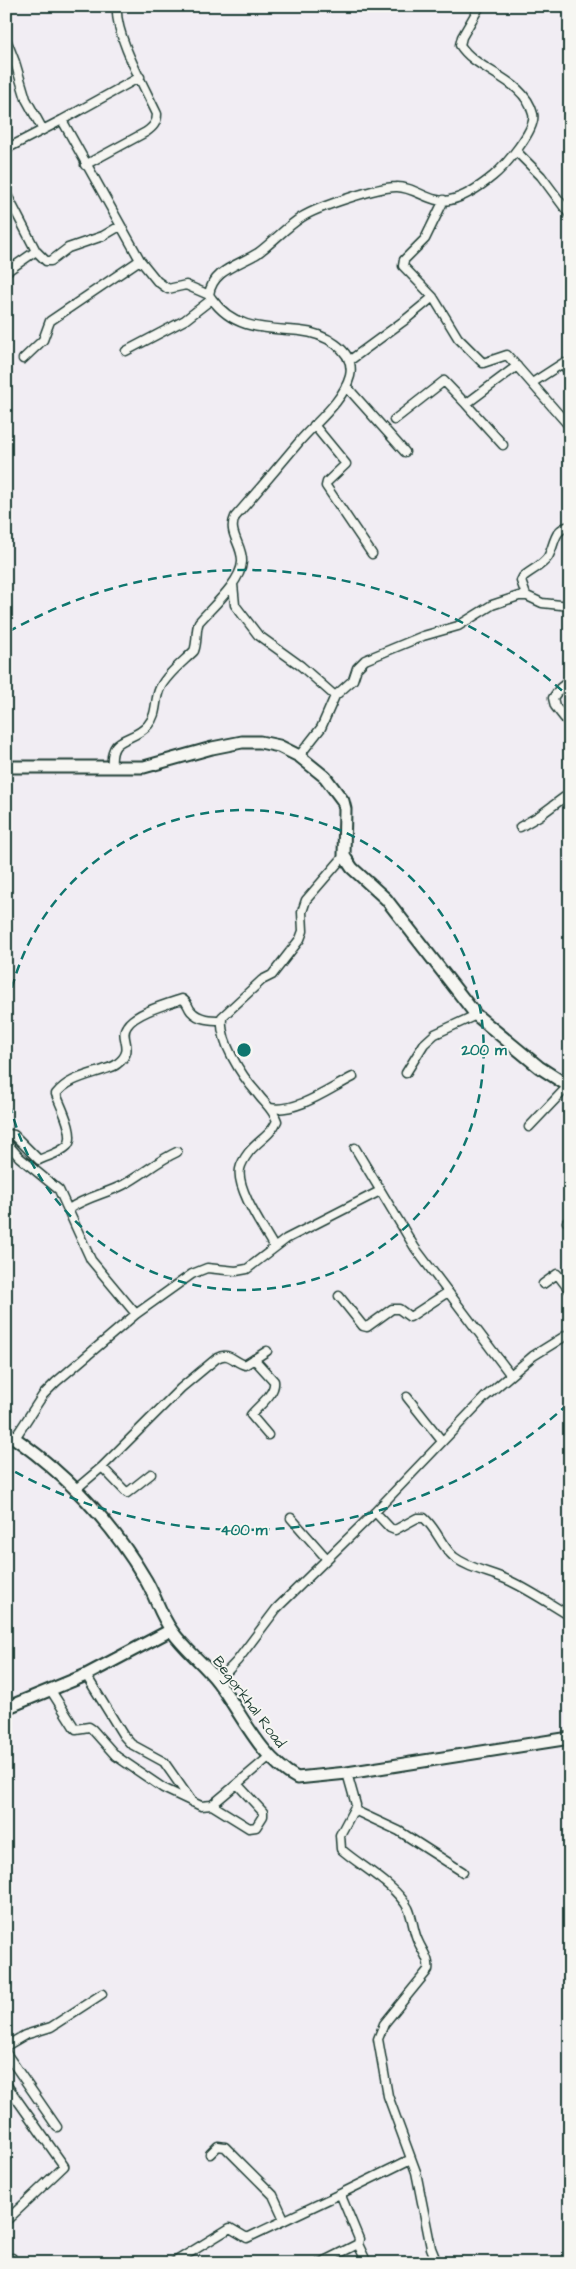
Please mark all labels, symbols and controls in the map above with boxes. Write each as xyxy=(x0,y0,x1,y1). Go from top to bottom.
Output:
text: 200 m xyxy=(460,1040,507,1061)
centre of rings xyxy=(235,1041,253,1059)
text: 400 m xyxy=(221,1520,268,1541)
street label: Begorkhal Road xyxy=(207,1652,291,1753)

